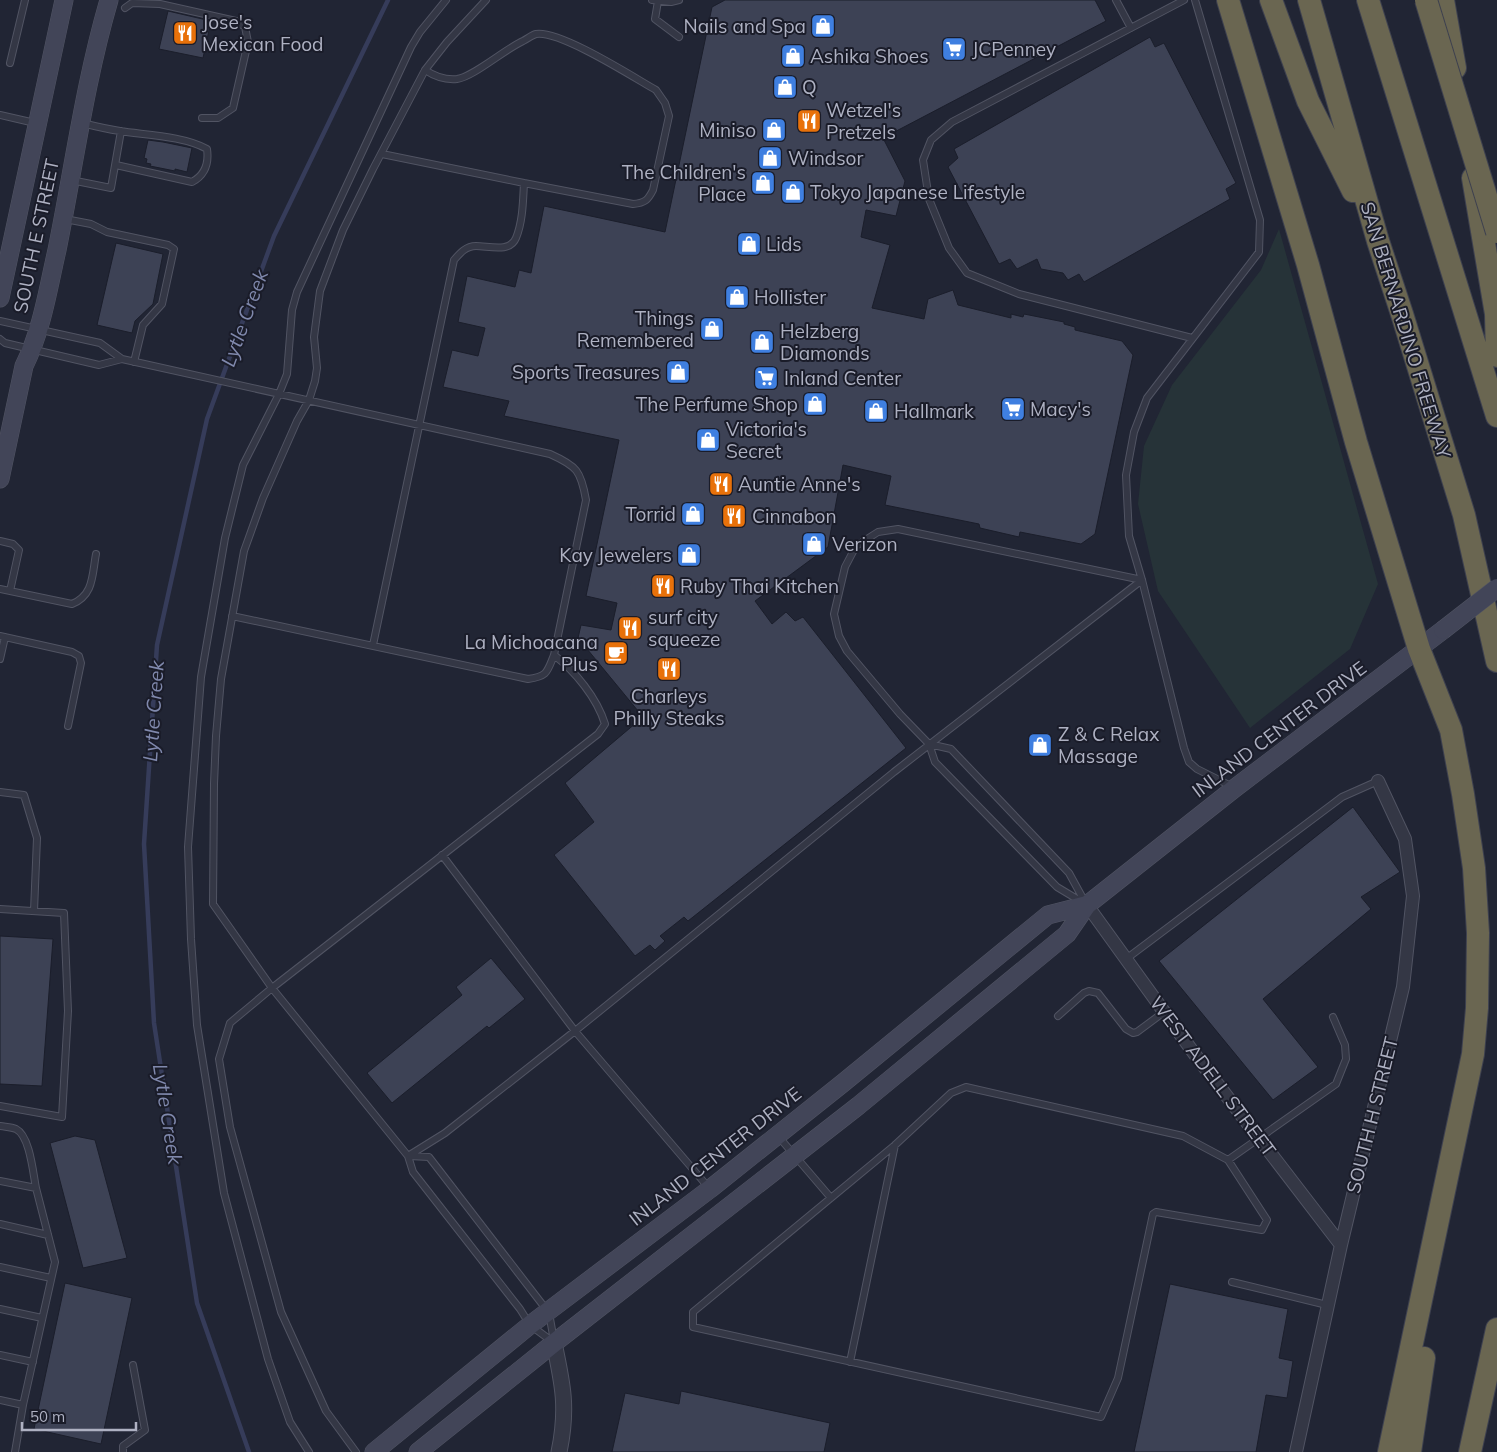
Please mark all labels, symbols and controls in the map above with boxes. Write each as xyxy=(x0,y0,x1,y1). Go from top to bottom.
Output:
place label: Jose's Mexican Food xyxy=(202,10,323,56)
shop icon: Nails and Spa xyxy=(810,13,836,39)
place label: Nails and Spa xyxy=(683,14,806,38)
restaurant icon: Jose's Mexican Food xyxy=(172,20,198,46)
supermarket icon: JCPenney xyxy=(941,36,967,62)
place label: JCPenney xyxy=(972,37,1056,61)
shop icon: Ashika Shoes xyxy=(780,43,806,69)
place label: Ashika Shoes xyxy=(810,44,929,68)
shop icon: Q xyxy=(772,74,798,100)
place label: Q xyxy=(802,75,817,99)
place label: Wetzel's Pretzels xyxy=(826,98,901,144)
restaurant icon: Wetzel's Pretzels xyxy=(796,108,822,134)
shop icon: Miniso xyxy=(761,117,787,143)
place label: Miniso xyxy=(699,118,756,142)
shop icon: Windsor xyxy=(757,145,783,171)
place label: Windsor xyxy=(788,146,863,170)
street label: SOUTH E STREET xyxy=(8,156,64,315)
place label: The Children's Place xyxy=(622,160,746,206)
shop icon: The Children's Place xyxy=(750,170,776,196)
shop icon: Tokyo Japanese Lifestyle xyxy=(780,179,806,205)
place label: Tokyo Japanese Lifestyle xyxy=(810,180,1025,204)
street label: SAN BERNARDINO FREEWAY xyxy=(1356,199,1457,462)
shop icon: Lids xyxy=(736,231,762,257)
place label: Lids xyxy=(766,232,802,256)
water label: Lytle Creek xyxy=(215,265,273,370)
shop icon: Hollister xyxy=(724,284,750,310)
place label: Hollister xyxy=(754,285,826,309)
place label: Things Remembered xyxy=(577,306,694,352)
shop icon: Things Remembered xyxy=(699,316,725,342)
place label: Helzberg Diamonds xyxy=(780,319,870,365)
shop icon: Helzberg Diamonds xyxy=(749,329,775,355)
shop icon: Sports Treasures xyxy=(665,359,691,385)
place label: Sports Treasures xyxy=(512,360,660,384)
supermarket icon: Inland Center xyxy=(753,365,779,391)
place label: Inland Center xyxy=(784,366,901,390)
shop icon: The Perfume Shop xyxy=(802,391,828,417)
place label: The Perfume Shop xyxy=(636,392,798,416)
supermarket icon: Macy's xyxy=(1000,396,1026,422)
place label: Macy's xyxy=(1030,397,1091,421)
shop icon: Hallmark xyxy=(863,398,889,424)
place label: Hallmark xyxy=(894,399,974,423)
place label: Victoria's Secret xyxy=(726,417,807,463)
shop icon: Victoria's Secret xyxy=(695,427,721,453)
restaurant icon: Auntie Anne's xyxy=(708,471,734,497)
place label: Auntie Anne's xyxy=(738,472,861,496)
shop icon: Torrid xyxy=(680,501,706,527)
place label: Torrid xyxy=(625,502,676,526)
restaurant icon: Cinnabon xyxy=(721,503,747,529)
place label: Cinnabon xyxy=(752,504,837,528)
shop icon: Verizon xyxy=(801,531,827,557)
place label: Verizon xyxy=(832,532,898,556)
shop icon: Kay Jewelers xyxy=(676,542,702,568)
place label: Kay Jewelers xyxy=(559,543,672,567)
restaurant icon: Ruby Thai Kitchen xyxy=(650,573,676,599)
place label: Ruby Thai Kitchen xyxy=(680,574,839,598)
place label: surf city squeeze xyxy=(648,605,720,651)
restaurant icon: surf city squeeze xyxy=(617,615,643,641)
place label: La Michoacana Plus xyxy=(464,630,598,676)
cafe icon: La Michoacana Plus xyxy=(603,640,629,666)
restaurant icon: Charleys Philly Steaks xyxy=(656,656,682,682)
street label: INLAND CENTER DRIVE xyxy=(1187,656,1371,802)
water label: Lytle Creek xyxy=(137,659,169,763)
place label: Charleys Philly Steaks xyxy=(613,684,725,730)
place label: Z & C Relax Massage xyxy=(1058,722,1159,768)
shop icon: Z & C Relax Massage xyxy=(1027,732,1053,758)
street label: WEST ADELL STREET xyxy=(1145,991,1282,1161)
street label: SOUTH H STREET xyxy=(1341,1034,1403,1196)
water label: Lytle Creek xyxy=(148,1062,188,1167)
street label: INLAND CENTER DRIVE xyxy=(624,1081,806,1231)
scale bar xyxy=(22,1400,136,1432)
text: 50 m xyxy=(30,1407,65,1426)

